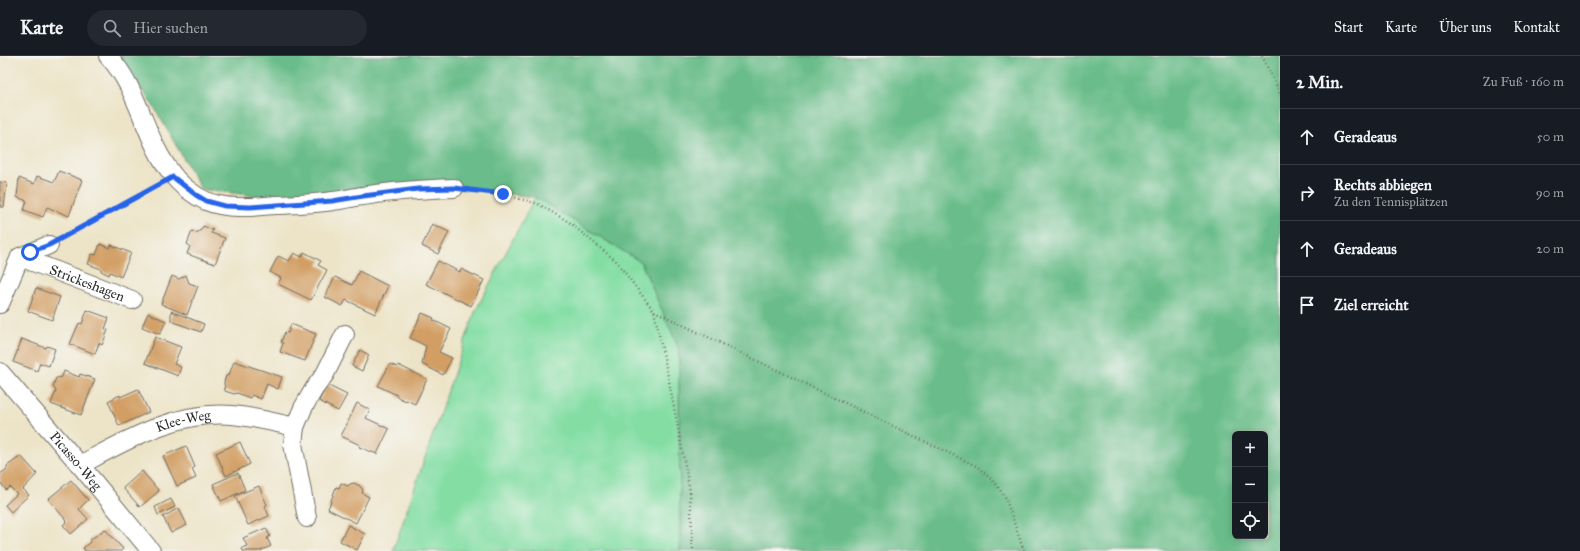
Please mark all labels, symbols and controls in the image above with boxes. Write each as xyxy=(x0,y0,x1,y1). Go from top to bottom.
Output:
search box xyxy=(87,10,367,46)
text: Karte xyxy=(20,16,63,39)
icon: search xyxy=(101,17,123,39)
text: Hier suchen xyxy=(133,19,208,37)
text: Start xyxy=(1334,19,1363,36)
text: Karte xyxy=(1385,19,1417,36)
text: Über uns xyxy=(1439,19,1491,36)
text: Kontakt xyxy=(1513,19,1560,36)
text: 2 Min. xyxy=(1296,72,1343,93)
text: Zu Fuß · 160 m xyxy=(1483,74,1564,90)
icon: ahead xyxy=(1296,126,1318,148)
text: Geradeaus xyxy=(1334,128,1397,146)
text: 50 m xyxy=(1537,129,1564,145)
text: Rechts abbiegen xyxy=(1334,176,1432,194)
icon: right xyxy=(1296,182,1318,204)
route end xyxy=(494,185,512,203)
text: 90 m xyxy=(1536,185,1564,201)
text: Zu den Tennisplätzen xyxy=(1334,194,1448,210)
icon: ahead xyxy=(1296,238,1318,260)
text: Geradeaus xyxy=(1334,240,1397,258)
text: 20 m xyxy=(1536,241,1564,257)
route start xyxy=(21,243,39,261)
street label: Strickeshagen xyxy=(47,261,127,306)
icon: arrive xyxy=(1296,294,1318,316)
text: Ziel erreicht xyxy=(1334,296,1409,314)
street label: Klee-Weg xyxy=(153,407,212,436)
street label: Picasso-Weg xyxy=(46,428,106,494)
map controls xyxy=(1232,431,1268,539)
button: + xyxy=(1232,431,1268,467)
button: − xyxy=(1232,467,1268,503)
button: locate xyxy=(1232,503,1268,539)

